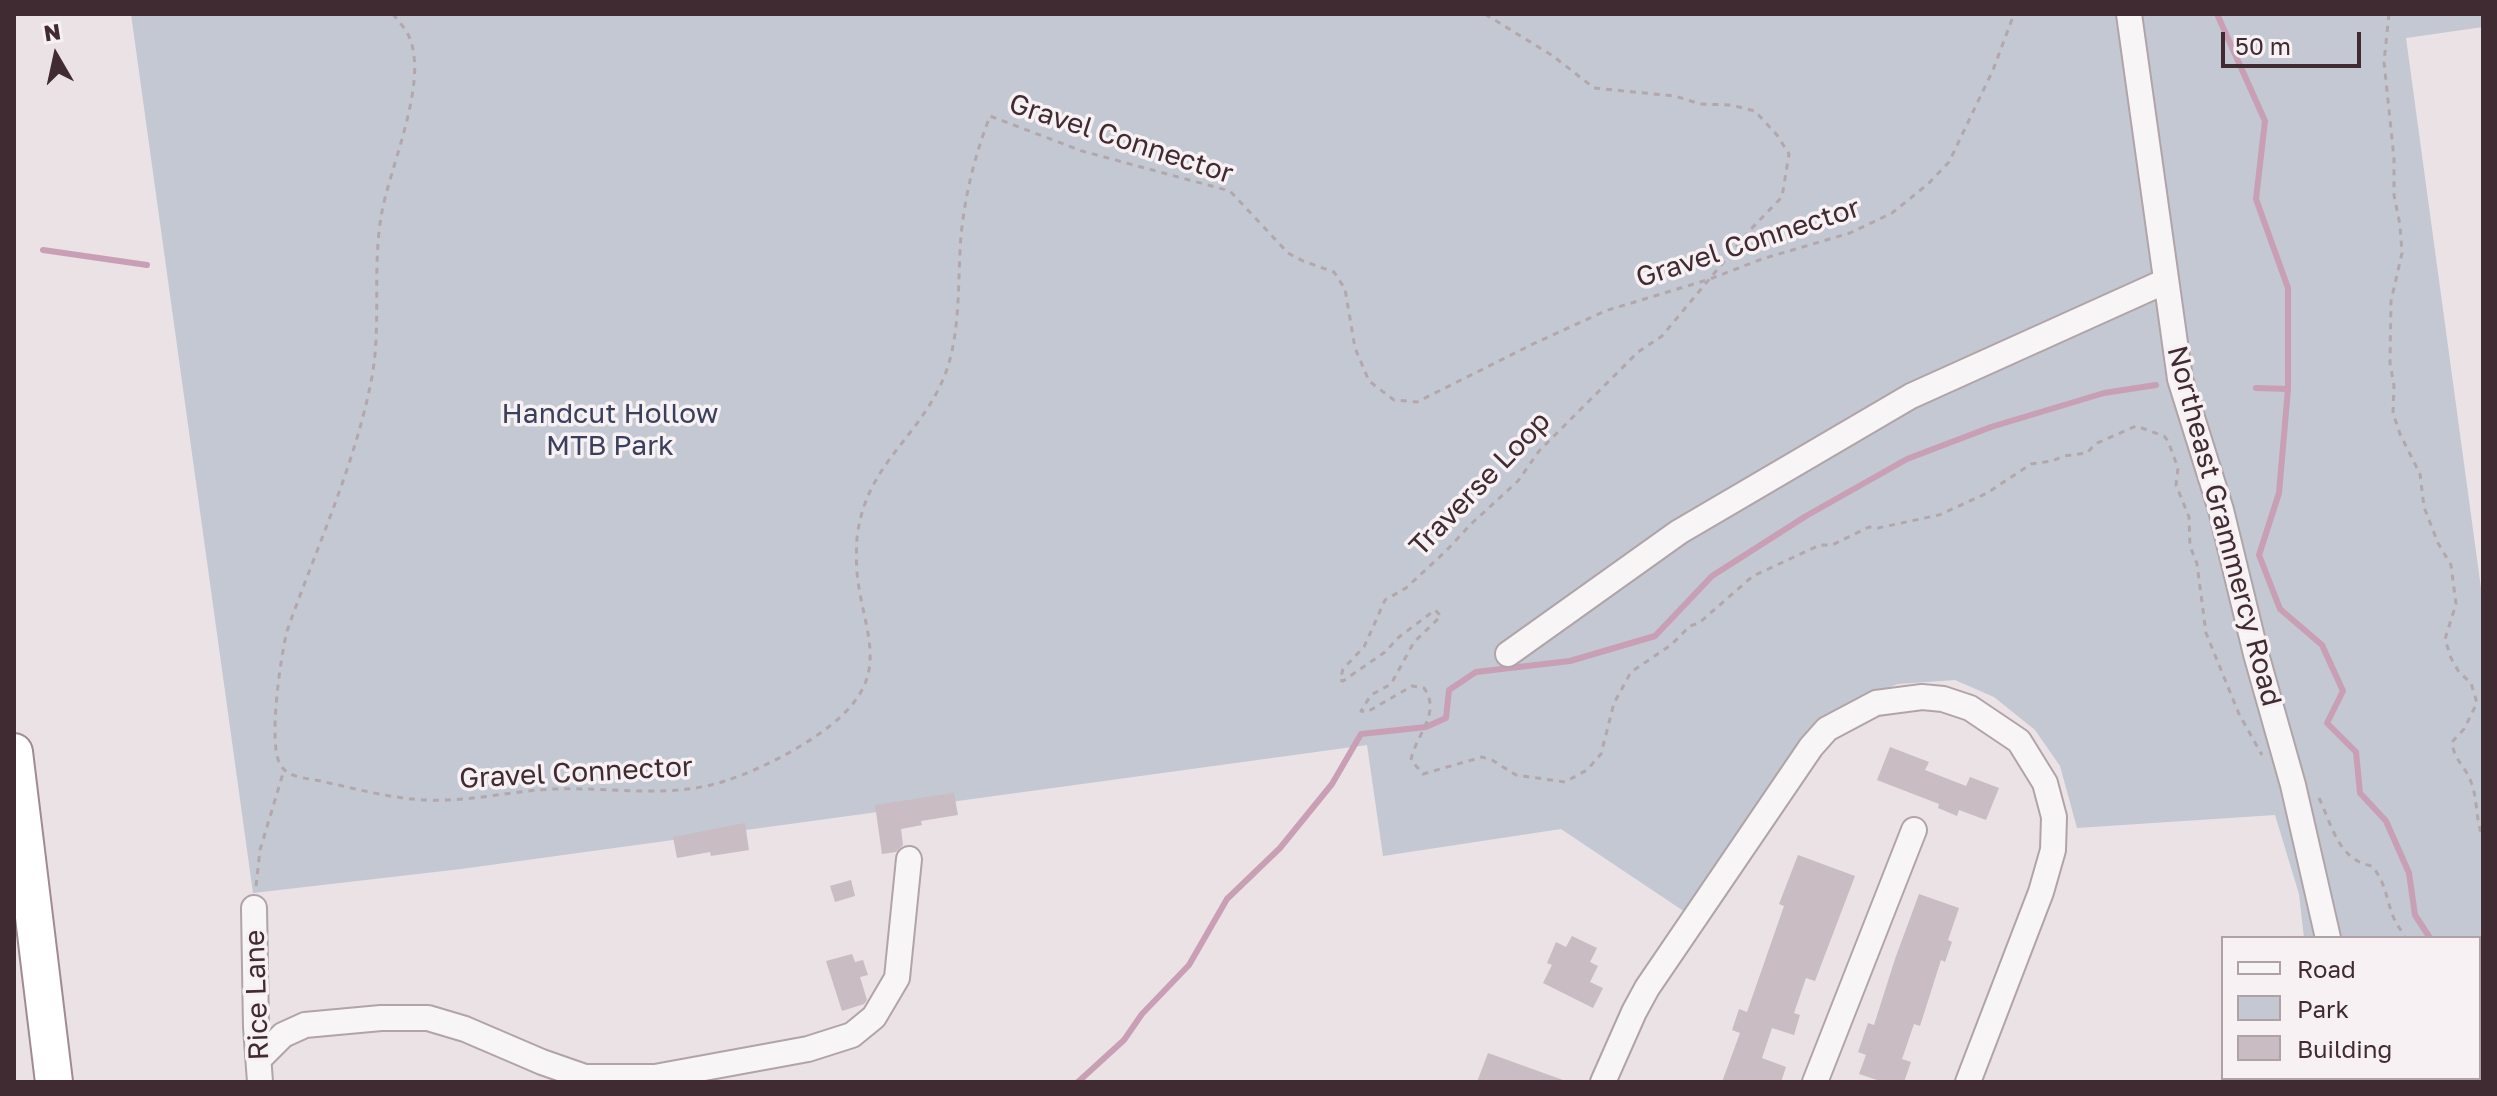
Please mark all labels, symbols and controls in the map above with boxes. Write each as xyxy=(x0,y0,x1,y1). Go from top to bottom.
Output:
north arrow xyxy=(16,16,96,96)
scale bar xyxy=(2225,16,2365,66)
text: N xyxy=(42,17,63,46)
text: 50 m xyxy=(2235,31,2291,60)
street label: Gravel Connector xyxy=(1005,87,1237,191)
street label: Gravel Connector xyxy=(1632,191,1864,295)
street label: Northeast Grammercy Road xyxy=(2160,342,2288,710)
park label: Handcut Hollow MTB Park xyxy=(502,397,718,463)
street label: Traverse Loop xyxy=(1403,405,1557,563)
street label: Gravel Connector xyxy=(458,750,694,796)
street label: Rice Lane xyxy=(238,929,276,1061)
legend xyxy=(2221,936,2481,1080)
text: Road xyxy=(2297,954,2356,983)
text: Park xyxy=(2297,994,2349,1023)
text: Building xyxy=(2297,1034,2392,1063)

